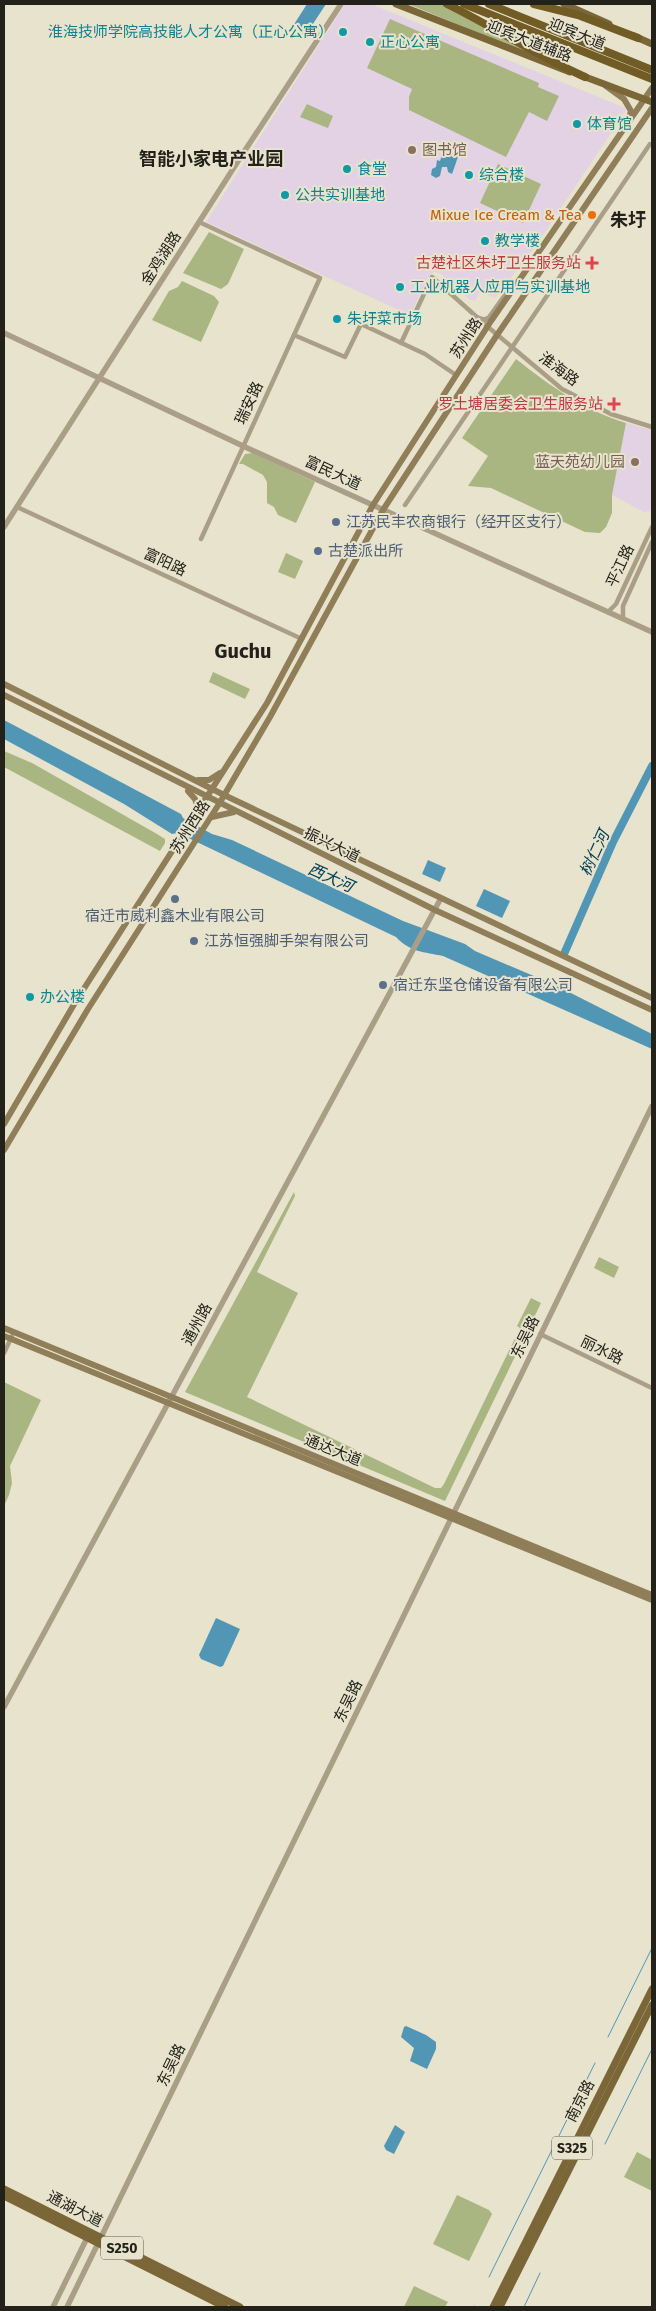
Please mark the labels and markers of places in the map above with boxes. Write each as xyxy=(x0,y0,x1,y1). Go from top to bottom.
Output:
place label: 淮海技师学院高技能人才公寓（正心公寓） xyxy=(48,23,333,41)
marker: 淮海技师学院高技能人才公寓（正心公寓） xyxy=(337,26,349,38)
place label: 正心公寓 xyxy=(380,33,440,51)
marker: 正心公寓 xyxy=(364,36,376,48)
place label: 体育馆 xyxy=(587,115,632,133)
marker: 体育馆 xyxy=(571,118,583,130)
place label: 图书馆 xyxy=(422,141,467,159)
marker: 图书馆 xyxy=(406,144,418,156)
place label: 食堂 xyxy=(357,160,387,178)
marker: 食堂 xyxy=(341,163,353,175)
place label: 综合楼 xyxy=(479,166,524,184)
marker: 综合楼 xyxy=(463,169,475,181)
place label: 公共实训基地 xyxy=(295,186,385,204)
marker: 公共实训基地 xyxy=(279,189,291,201)
place label: Mixue Ice Cream & Tea xyxy=(430,206,582,224)
marker: Mixue Ice Cream & Tea xyxy=(586,209,598,221)
place label: 教学楼 xyxy=(495,232,540,250)
marker: 教学楼 xyxy=(479,235,491,247)
place label: 古楚社区朱圩卫生服务站 xyxy=(416,254,581,272)
marker: 古楚社区朱圩卫生服务站 xyxy=(585,256,599,270)
place label: 工业机器人应用与实训基地 xyxy=(410,278,590,296)
marker: 工业机器人应用与实训基地 xyxy=(394,281,406,293)
place label: 朱圩菜市场 xyxy=(347,310,422,328)
marker: 朱圩菜市场 xyxy=(331,313,343,325)
place label: 罗土塘居委会卫生服务站 xyxy=(438,395,603,413)
marker: 罗土塘居委会卫生服务站 xyxy=(607,397,621,411)
place label: 蓝天苑幼儿园 xyxy=(535,453,625,471)
marker: 蓝天苑幼儿园 xyxy=(629,456,641,468)
place label: 江苏民丰农商银行（经开区支行） xyxy=(346,513,571,531)
marker: 江苏民丰农商银行（经开区支行） xyxy=(330,516,342,528)
place label: 古楚派出所 xyxy=(328,542,403,560)
marker: 古楚派出所 xyxy=(312,545,324,557)
marker: 宿迁市威利鑫木业有限公司 xyxy=(169,893,181,905)
place label: 宿迁市威利鑫木业有限公司 xyxy=(85,907,265,925)
place label: 江苏恒强脚手架有限公司 xyxy=(204,932,369,950)
marker: 江苏恒强脚手架有限公司 xyxy=(188,935,200,947)
place label: 宿迁东坚仓储设备有限公司 xyxy=(393,976,573,994)
marker: 宿迁东坚仓储设备有限公司 xyxy=(377,979,389,991)
place label: 办公楼 xyxy=(40,988,85,1006)
marker: 办公楼 xyxy=(24,991,36,1003)

